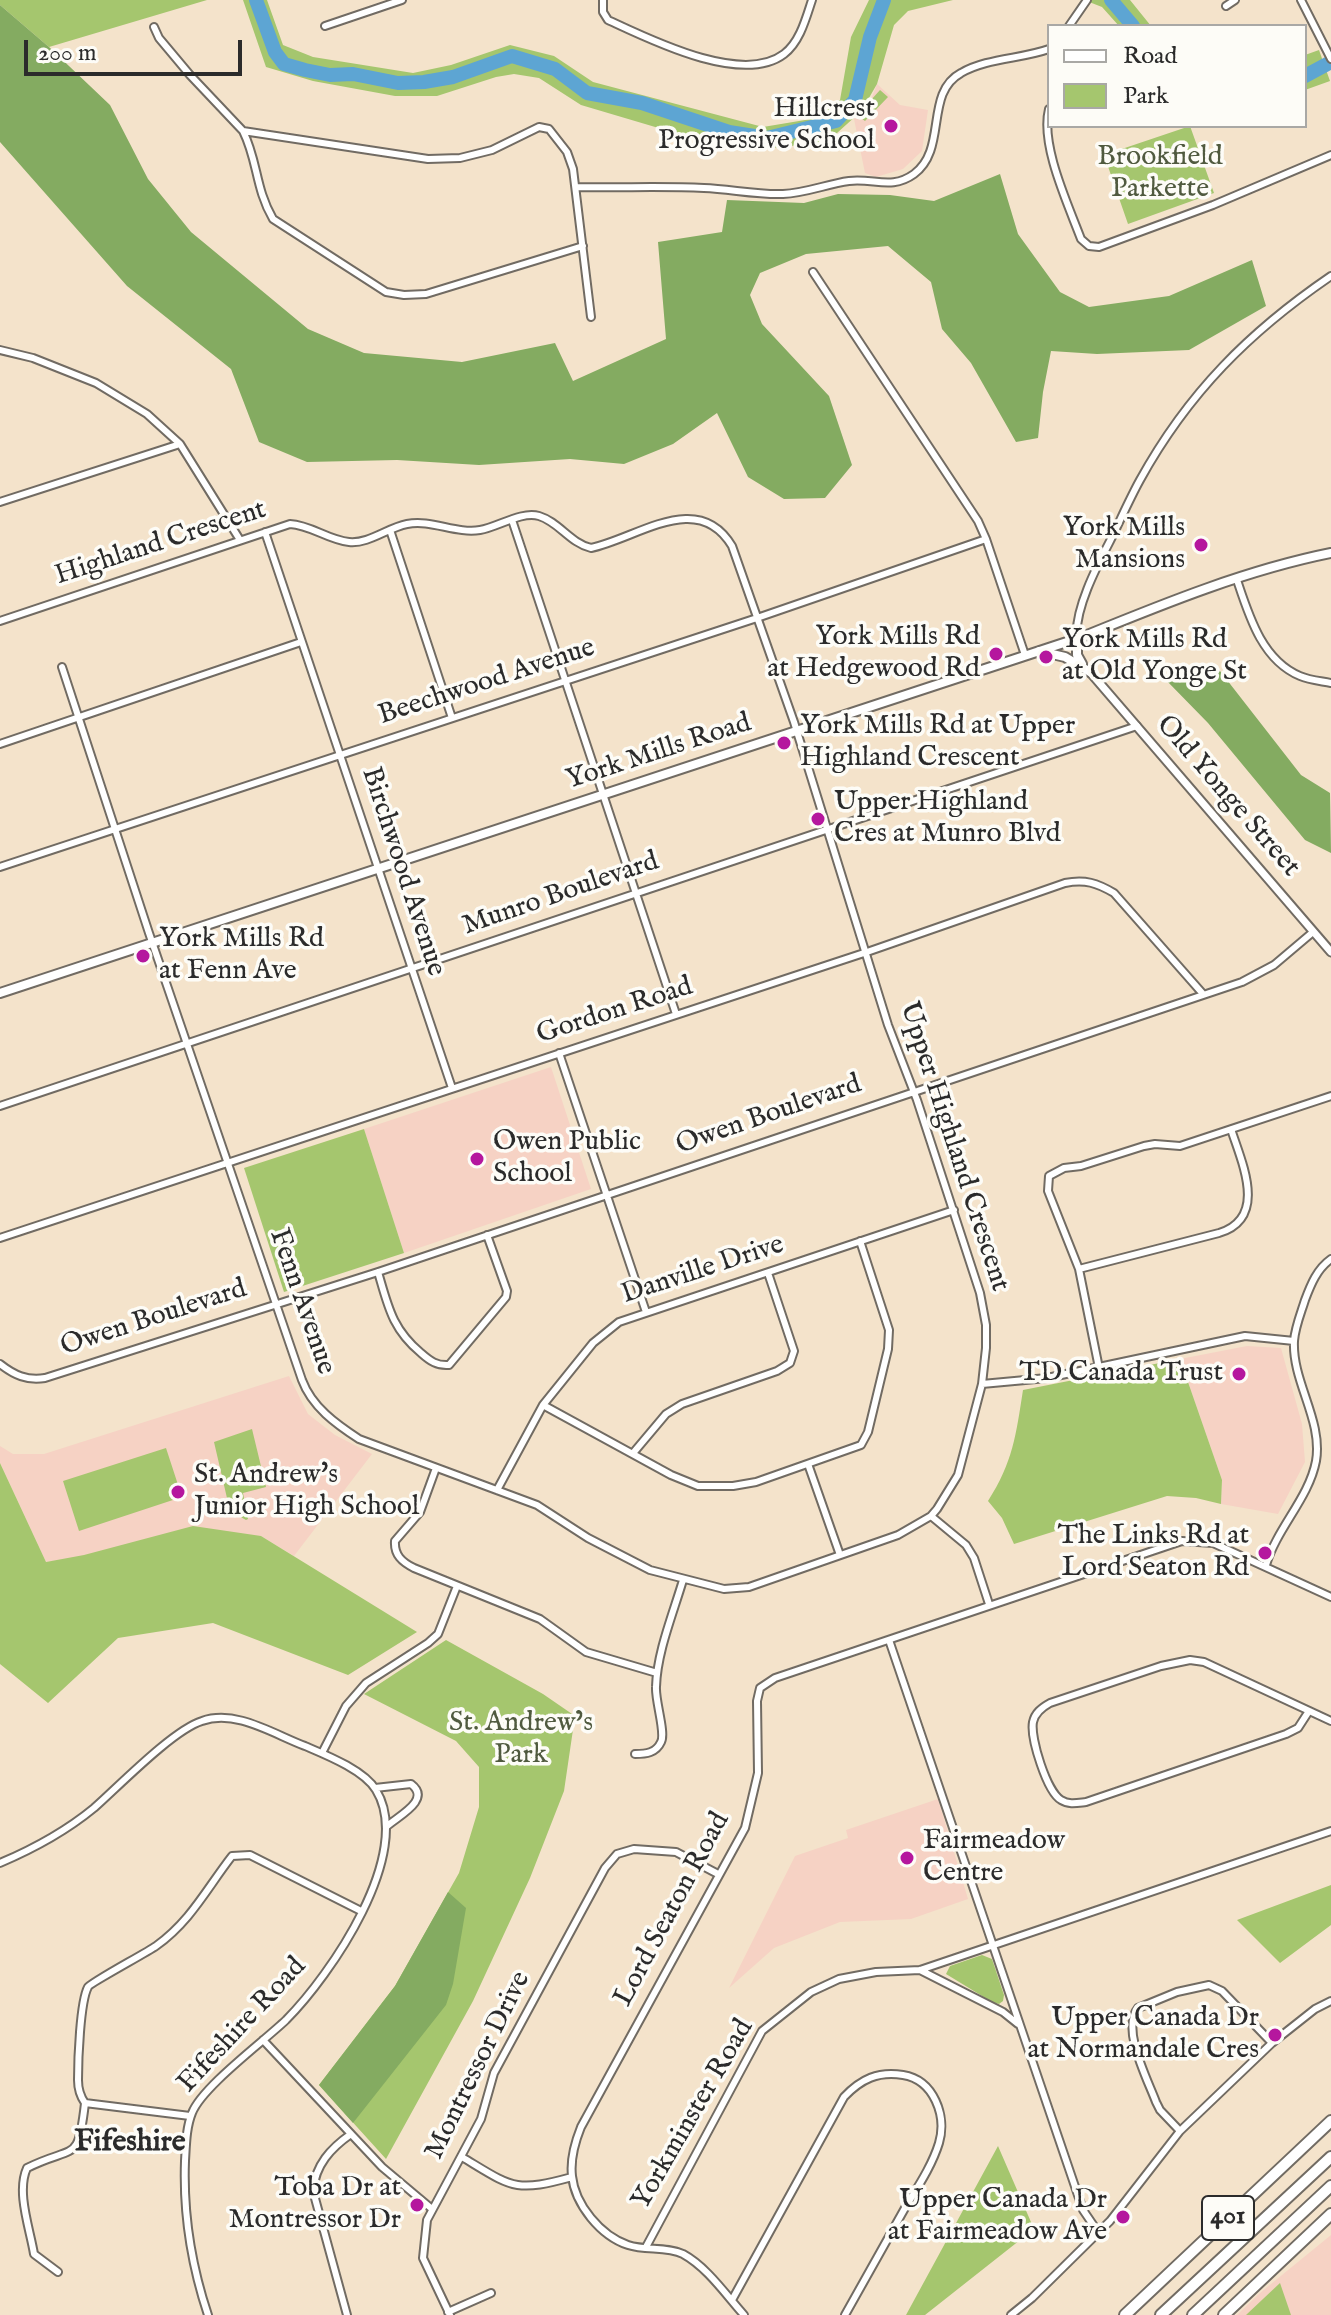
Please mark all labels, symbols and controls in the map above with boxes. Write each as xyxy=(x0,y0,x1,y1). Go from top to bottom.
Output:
scale bar xyxy=(28,24,246,74)
legend xyxy=(1047,24,1307,128)
text: 200 m xyxy=(38,38,97,69)
text: Road xyxy=(1123,41,1177,72)
text: Park xyxy=(1123,81,1169,112)
place label: Hillcrest Progressive School xyxy=(658,93,875,159)
marker: Hillcrest Progressive School xyxy=(882,117,900,135)
park label: Brookfield Parkette xyxy=(1097,141,1223,207)
street label: Highland Crescent xyxy=(51,494,271,594)
place label: York Mills Mansions xyxy=(1062,512,1185,578)
marker: York Mills Mansions xyxy=(1192,536,1210,554)
place label: York Mills Rd at Hedgewood Rd xyxy=(767,621,980,687)
place label: York Mills Rd at Old Yonge St xyxy=(1062,624,1247,690)
street label: Beechwood Avenue xyxy=(374,632,600,734)
marker: York Mills Rd at Hedgewood Rd xyxy=(987,645,1005,663)
marker: York Mills Rd at Old Yonge St xyxy=(1037,648,1055,666)
street label: York Mills Road xyxy=(563,707,755,799)
street label: Old Yonge Street xyxy=(1148,709,1306,885)
place label: York Mills Rd at Upper Highland Crescent xyxy=(800,710,1075,776)
marker: York Mills Rd at Upper Highland Crescent xyxy=(775,734,793,752)
street label: Birchwood Avenue xyxy=(352,763,452,981)
place label: Upper Highland Cres at Munro Blvd xyxy=(834,786,1061,852)
marker: Upper Highland Cres at Munro Blvd xyxy=(809,810,827,828)
street label: Munro Boulevard xyxy=(459,846,663,944)
place label: York Mills Rd at Fenn Ave xyxy=(159,923,324,989)
marker: York Mills Rd at Fenn Ave xyxy=(134,947,152,965)
street label: Gordon Road xyxy=(533,971,697,1053)
street label: Upper Highland Crescent xyxy=(890,998,1016,1296)
street label: Owen Boulevard xyxy=(672,1069,866,1163)
place label: Owen Public School xyxy=(493,1126,641,1192)
marker: Owen Public School xyxy=(468,1150,486,1168)
street label: Fenn Avenue xyxy=(260,1225,342,1379)
street label: Danville Drive xyxy=(618,1229,788,1313)
street label: Owen Boulevard xyxy=(57,1273,251,1365)
place label: TD Canada Trust xyxy=(1019,1357,1223,1391)
marker: TD Canada Trust xyxy=(1230,1365,1248,1383)
place label: St. Andrew's Junior High School xyxy=(194,1459,420,1525)
marker: St. Andrew's Junior High School xyxy=(169,1483,187,1501)
place label: The Links Rd at Lord Seaton Rd xyxy=(1058,1520,1249,1586)
marker: The Links Rd at Lord Seaton Rd xyxy=(1256,1544,1274,1562)
park label: St. Andrew’s Park xyxy=(449,1707,593,1773)
street label: Lord Seaton Road xyxy=(608,1807,738,2013)
place label: Fairmeadow Centre xyxy=(923,1825,1065,1891)
marker: Fairmeadow Centre xyxy=(898,1849,916,1867)
street label: Fifeshire Road xyxy=(172,1951,314,2101)
street label: Montressor Drive xyxy=(419,1967,539,2165)
place label: Upper Canada Dr at Normandale Cres xyxy=(1027,2002,1259,2068)
street label: Yorkminster Road xyxy=(626,2014,762,2216)
marker: Upper Canada Dr at Normandale Cres xyxy=(1266,2026,1284,2044)
district label: Fifeshire xyxy=(75,2126,185,2162)
place label: Toba Dr at Montressor Dr xyxy=(229,2172,401,2238)
place label: Upper Canada Dr at Fairmeadow Ave xyxy=(888,2184,1107,2250)
marker: Toba Dr at Montressor Dr xyxy=(408,2196,426,2214)
road number: 401 xyxy=(1202,2196,1254,2240)
marker: Upper Canada Dr at Fairmeadow Ave xyxy=(1114,2208,1132,2226)

